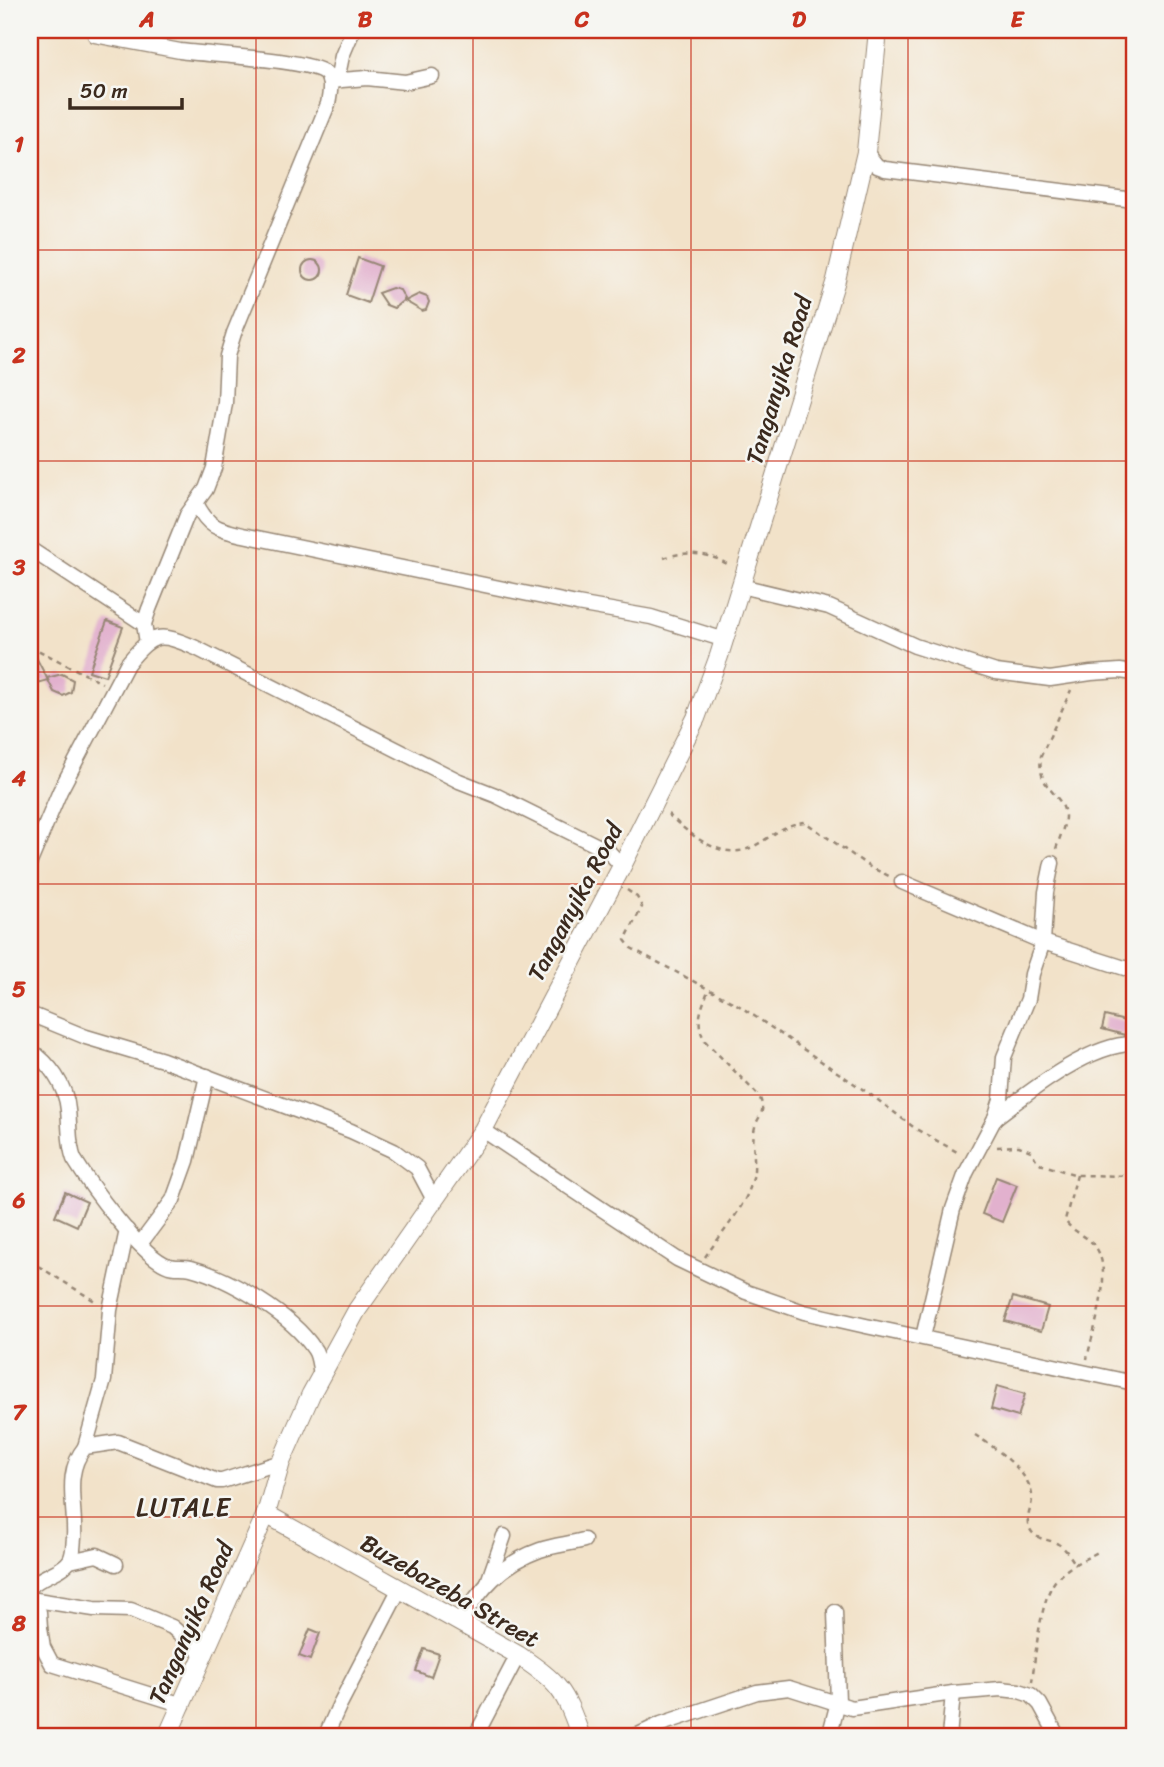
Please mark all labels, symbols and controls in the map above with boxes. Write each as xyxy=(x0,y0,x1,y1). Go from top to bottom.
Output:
text: A xyxy=(138,0,155,40)
text: B xyxy=(358,0,373,40)
text: C xyxy=(574,0,590,40)
text: D xyxy=(792,0,807,40)
text: E xyxy=(1011,0,1026,40)
scale bar xyxy=(70,66,182,110)
text: 50 m xyxy=(80,72,128,110)
text: 1 xyxy=(14,124,24,165)
street label: Tanganyika Road xyxy=(733,289,825,470)
text: 2 xyxy=(11,335,26,376)
text: 3 xyxy=(12,547,26,588)
text: 4 xyxy=(11,758,27,799)
street label: Tanganyika Road xyxy=(515,814,635,989)
text: 5 xyxy=(12,969,26,1010)
text: 6 xyxy=(11,1180,26,1221)
text: 7 xyxy=(12,1392,27,1433)
district label: LUTALE xyxy=(136,1484,232,1530)
street label: Buzebazeba Street xyxy=(352,1522,548,1660)
street label: Tanganyika Road xyxy=(136,1533,246,1711)
text: 8 xyxy=(11,1603,26,1644)

